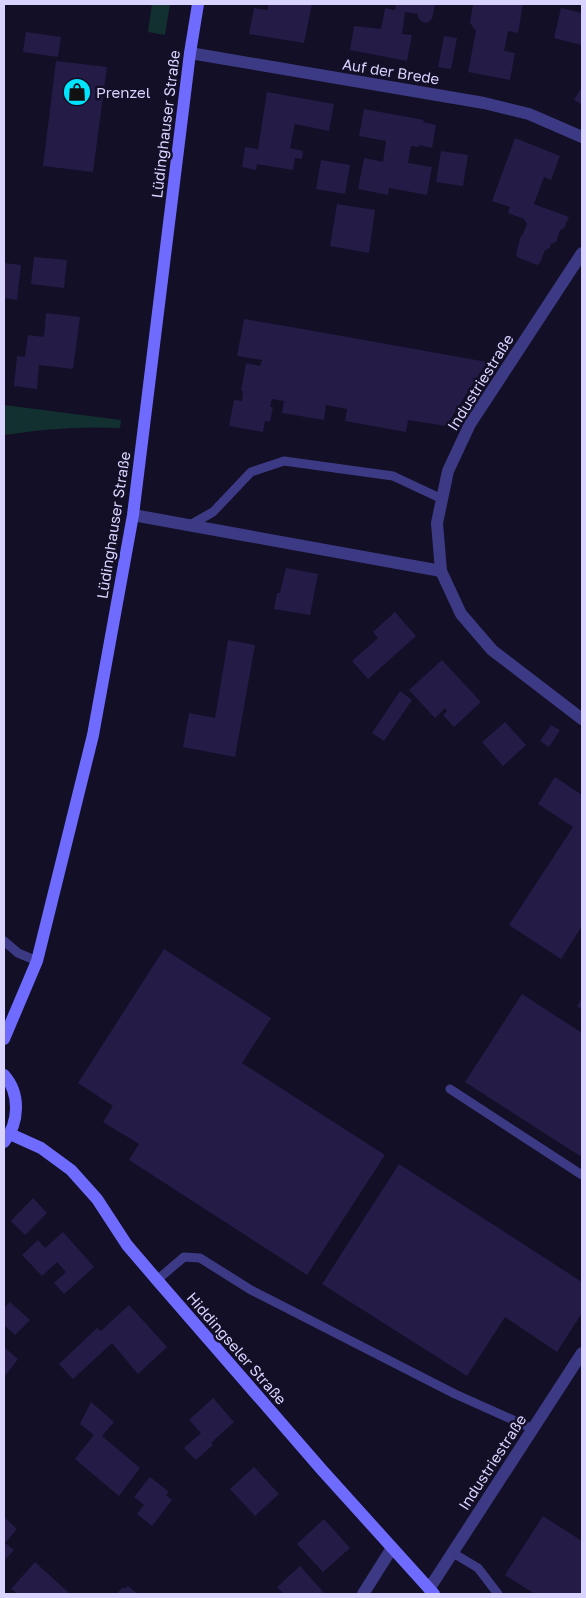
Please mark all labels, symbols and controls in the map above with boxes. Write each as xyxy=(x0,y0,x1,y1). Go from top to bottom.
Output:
street label: Lüdinghauser Straße xyxy=(147,49,183,199)
street label: Auf der Brede xyxy=(341,54,441,88)
shop icon: Prenzel xyxy=(62,77,92,107)
place label: Prenzel xyxy=(96,83,151,101)
street label: Industriestraße xyxy=(443,330,517,434)
street label: Lüdinghauser Straße xyxy=(92,450,134,600)
street label: Hiddingseler Straße xyxy=(183,1288,291,1408)
street label: Industriestraße xyxy=(454,1411,530,1513)

